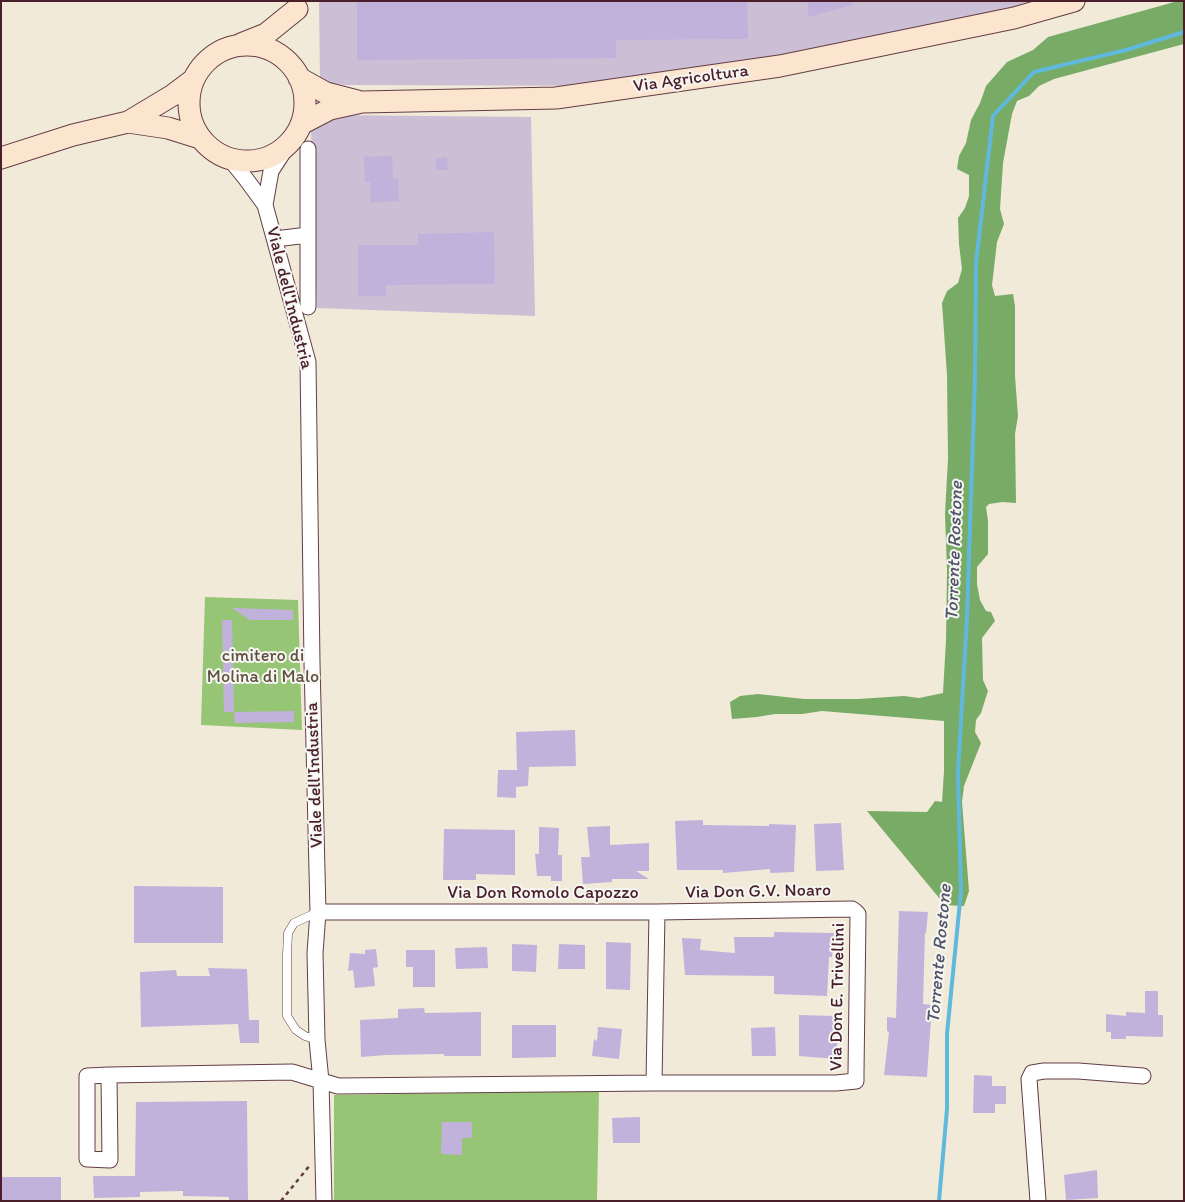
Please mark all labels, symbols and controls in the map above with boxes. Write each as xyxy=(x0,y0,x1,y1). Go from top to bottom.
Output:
street label: Via Agricoltura xyxy=(632,60,750,98)
street label: Viale dell'Industria xyxy=(261,225,317,371)
water label: Torrente Rostone xyxy=(941,481,969,621)
park label: cimitero di Molina di Malo xyxy=(207,645,319,688)
street label: Viale dell'Industria xyxy=(302,702,328,848)
street label: Via Don G.V. Noaro xyxy=(685,880,831,904)
street label: Via Don Romolo Capozzo xyxy=(447,882,639,904)
water label: Torrente Rostone xyxy=(923,883,957,1025)
street label: Via Don E. Trivellini xyxy=(826,923,850,1071)

